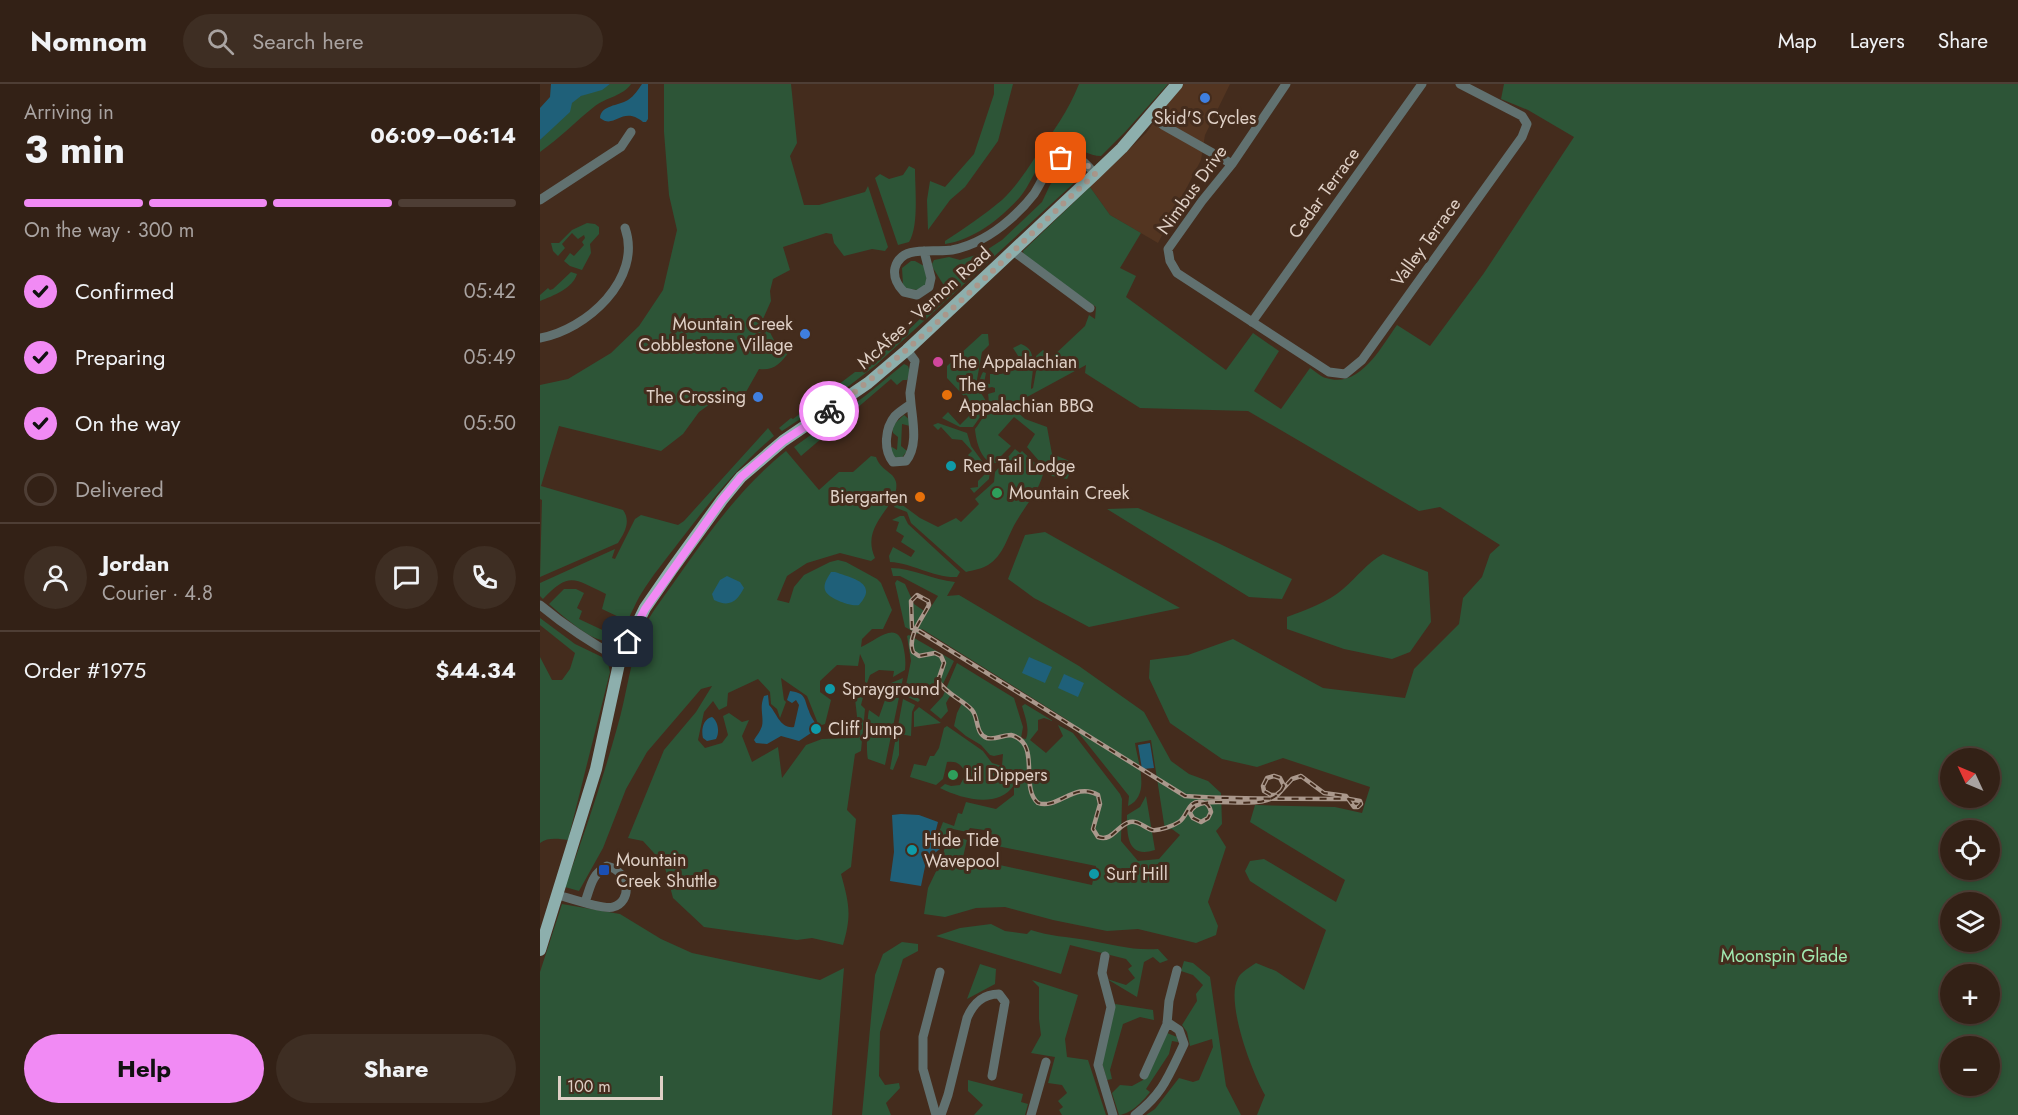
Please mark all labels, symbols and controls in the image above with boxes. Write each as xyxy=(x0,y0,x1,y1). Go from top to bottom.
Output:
search box xyxy=(183,14,603,68)
text: Nomnom xyxy=(30,21,147,62)
icon: search xyxy=(204,25,237,58)
text: Search here xyxy=(252,25,364,57)
text: Map xyxy=(1778,26,1817,56)
text: Layers xyxy=(1850,26,1905,56)
text: Share xyxy=(1938,26,1988,56)
marker: Skid'S Cycles xyxy=(1198,91,1212,105)
text: Arriving in xyxy=(24,98,114,127)
place label: Skid'S Cycles xyxy=(1154,105,1256,131)
text: 06:09–06:14 xyxy=(370,119,516,151)
text: 3 min xyxy=(24,121,125,178)
pin xyxy=(1035,132,1086,183)
street label: Nimbus Drive xyxy=(1151,140,1233,240)
icon: bag xyxy=(1044,141,1077,174)
street label: Cedar Terrace xyxy=(1282,142,1366,244)
street label: Valley Terrace xyxy=(1385,192,1467,292)
text: On the way · 300 m xyxy=(24,216,194,245)
street label: McAfee - Vernon Road xyxy=(851,241,997,375)
icon: check xyxy=(24,275,57,308)
text: Confirmed xyxy=(75,275,174,307)
text: 05:42 xyxy=(464,277,516,306)
place label: Mountain Creek Cobblestone Village xyxy=(638,311,793,358)
marker: Mountain Creek Cobblestone Village xyxy=(798,327,812,341)
icon: check xyxy=(24,341,57,374)
text: Preparing xyxy=(75,341,166,373)
text: 05:49 xyxy=(464,343,516,372)
place label: The Appalachian xyxy=(950,349,1077,375)
marker: The Appalachian xyxy=(931,355,945,369)
place label: The Appalachian BBQ xyxy=(959,372,1094,419)
courier xyxy=(799,381,859,441)
place label: The Crossing xyxy=(647,384,746,410)
marker: The Appalachian BBQ xyxy=(940,388,954,402)
marker: The Crossing xyxy=(751,390,765,404)
icon: bike xyxy=(813,395,846,428)
icon: check xyxy=(24,407,57,440)
text: On the way xyxy=(75,407,180,439)
text: 05:50 xyxy=(463,409,516,438)
place label: Red Tail Lodge xyxy=(963,453,1075,479)
marker: Red Tail Lodge xyxy=(944,459,958,473)
text: Delivered xyxy=(75,473,164,505)
place label: Mountain Creek xyxy=(1009,480,1130,506)
place label: Biergarten xyxy=(830,484,908,510)
marker: Mountain Creek xyxy=(990,486,1004,500)
marker: Biergarten xyxy=(913,490,927,504)
button: person xyxy=(24,546,87,609)
button: chat xyxy=(375,546,438,609)
button: phone xyxy=(453,546,516,609)
text: Jordan xyxy=(102,547,169,579)
text: Courier · 4.8 xyxy=(102,579,213,608)
pin xyxy=(602,616,653,667)
icon: home xyxy=(611,625,644,658)
text: Order #1975 xyxy=(24,654,146,686)
text: $44.34 xyxy=(436,654,516,686)
place label: Sprayground xyxy=(842,676,940,702)
marker: Sprayground xyxy=(823,682,837,696)
place label: Cliff Jump xyxy=(828,716,903,742)
marker: Cliff Jump xyxy=(809,722,823,736)
north arrow xyxy=(1940,748,2000,808)
map controls xyxy=(1940,748,2000,1096)
place label: Lil Dippers xyxy=(965,762,1047,788)
marker: Lil Dippers xyxy=(946,768,960,782)
button: locate xyxy=(1940,820,2000,880)
place label: Hide Tide Wavepool xyxy=(924,827,1000,874)
marker: Hide Tide Wavepool xyxy=(905,843,919,857)
place label: Mountain Creek Shuttle xyxy=(616,847,717,894)
place label: Surf Hill xyxy=(1106,861,1168,887)
marker: Mountain Creek Shuttle xyxy=(597,863,611,877)
marker: Surf Hill xyxy=(1087,867,1101,881)
button: layers xyxy=(1940,892,2000,952)
park label: Moonspin Glade xyxy=(1720,943,1848,969)
button: + xyxy=(1940,964,2000,1024)
button: Help xyxy=(24,1034,264,1103)
button: Share xyxy=(276,1034,516,1103)
button: − xyxy=(1940,1036,2000,1096)
scale bar xyxy=(558,1073,663,1100)
text: 100 m xyxy=(567,1075,611,1098)

